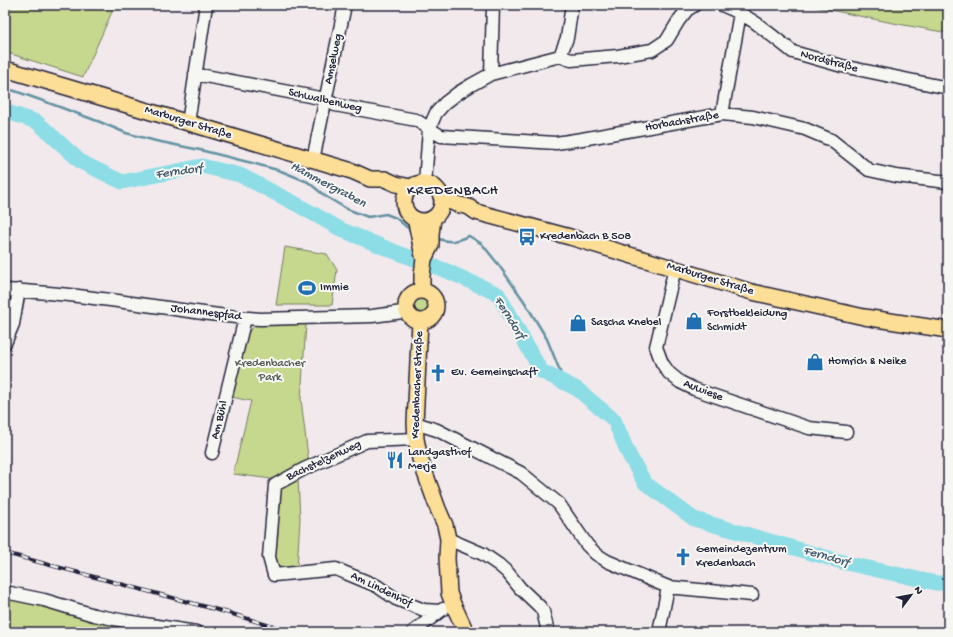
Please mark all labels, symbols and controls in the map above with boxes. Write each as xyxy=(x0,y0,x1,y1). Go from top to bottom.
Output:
street label: Amselweg xyxy=(322,32,346,85)
street label: Nordstraße xyxy=(799,48,860,77)
street label: Schwalbenweg xyxy=(287,86,363,116)
street label: Marburger Straße xyxy=(143,103,234,143)
street label: Horbachstraße xyxy=(644,108,721,135)
water label: Hammergraben xyxy=(288,159,369,212)
water label: Ferndorf xyxy=(155,161,205,183)
district label: KREDENBACH xyxy=(407,183,499,200)
bus stop icon: Kredenbach B 508 xyxy=(517,227,537,247)
place label: Kredenbach B 508 xyxy=(540,230,631,244)
street label: Marburger Straße xyxy=(665,259,756,299)
sports icon: Immie xyxy=(297,278,317,298)
place label: Immie xyxy=(320,281,350,295)
water label: Ferndorf xyxy=(490,294,529,344)
street label: Johannespfad xyxy=(170,302,243,324)
place label: Forstbekleidung Schmidt xyxy=(706,307,788,335)
shop icon: Forstbekleidung Schmidt xyxy=(684,311,704,331)
shop icon: Sascha Knebel xyxy=(568,313,588,333)
place label: Sascha Knebel xyxy=(591,316,662,330)
street label: Kredenbacher Straße xyxy=(409,330,427,439)
shop icon: Homrich & Neike xyxy=(805,352,825,372)
place label: Homrich & Neike xyxy=(828,355,907,369)
park label: Kredenbacher Park xyxy=(235,357,307,385)
church icon: Ev. Gemeinschaft xyxy=(428,363,448,383)
place label: Ev. Gemeinschaft xyxy=(451,366,538,380)
street label: Auwiese xyxy=(681,377,726,405)
street label: Am Bühl xyxy=(208,399,232,441)
street label: Bachstelzenweg xyxy=(283,437,364,485)
place label: Landgasthof Merje xyxy=(408,446,472,474)
restaurant icon: Landgasthof Merje xyxy=(385,450,405,470)
place label: Gemeindezentrum Kredenbach xyxy=(696,543,787,571)
water label: Ferndorf xyxy=(801,543,853,571)
church icon: Gemeindezentrum Kredenbach xyxy=(673,547,693,567)
street label: Am Lindenhof xyxy=(348,569,415,611)
north arrow xyxy=(891,575,931,615)
text: N xyxy=(911,585,925,597)

